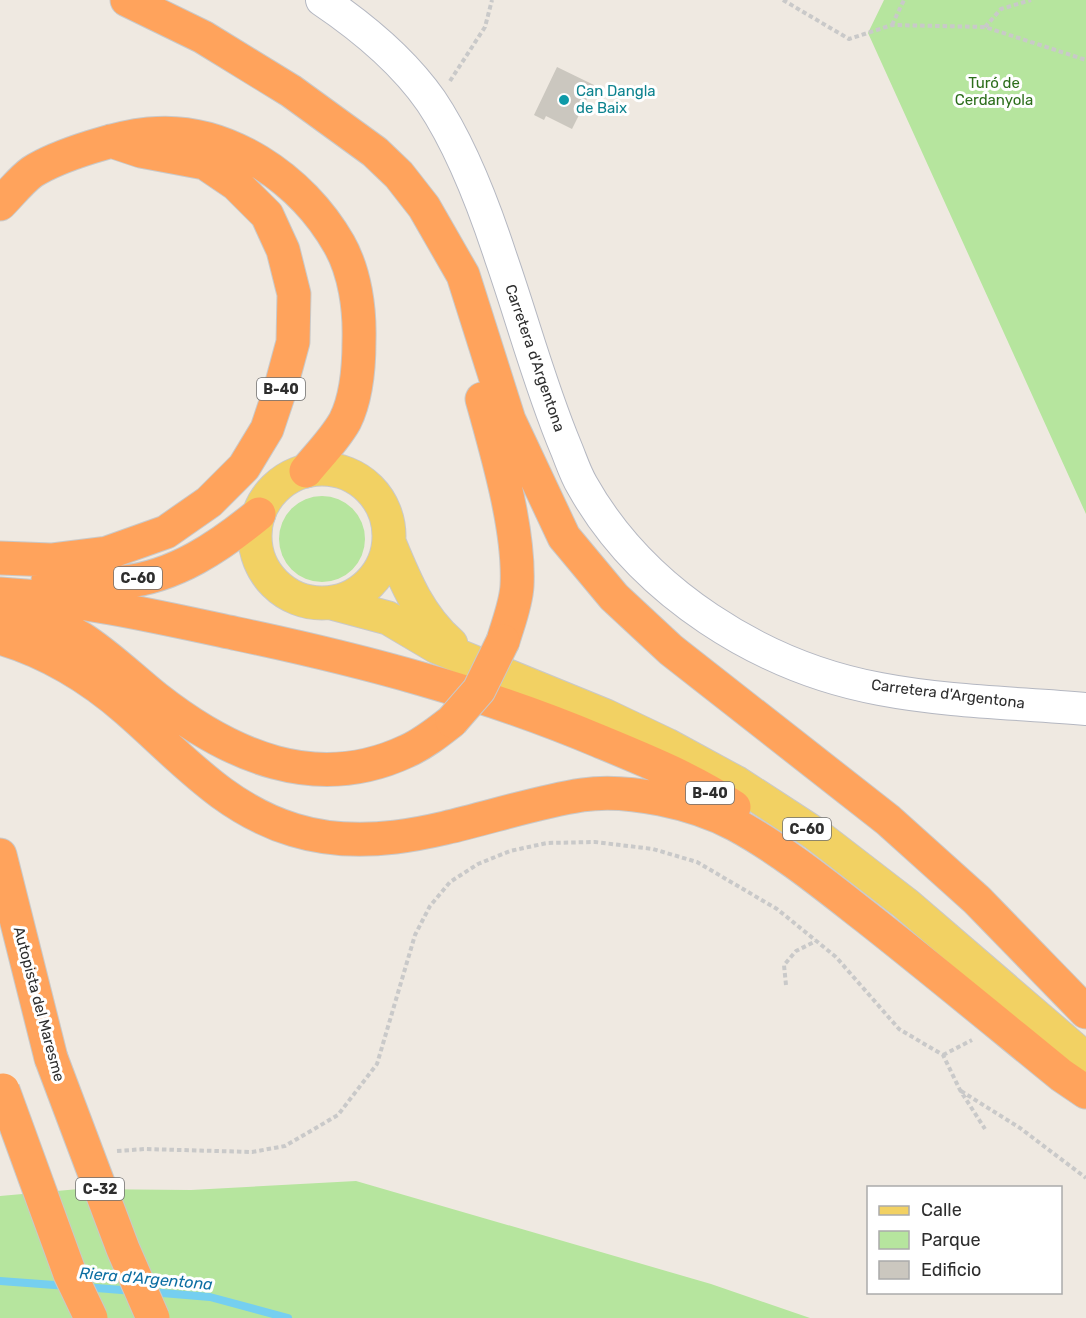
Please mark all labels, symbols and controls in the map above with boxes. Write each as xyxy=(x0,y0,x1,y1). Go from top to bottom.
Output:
park label: Turó de Cerdanyola xyxy=(955,74,1033,109)
place label: Can Dangla de Baix xyxy=(576,82,656,117)
marker: Can Dangla de Baix xyxy=(557,93,571,107)
street label: Carretera d'Argentona xyxy=(501,282,569,434)
road number: B-40 xyxy=(257,378,305,400)
road number: C-60 xyxy=(114,567,162,589)
street label: Carretera d'Argentona xyxy=(870,676,1026,712)
road number: B-40 xyxy=(686,782,734,804)
road number: C-60 xyxy=(783,818,831,840)
street label: Autopista del Maresme xyxy=(10,925,68,1083)
road number: C-32 xyxy=(76,1178,124,1200)
legend xyxy=(867,1186,1062,1294)
text: Calle xyxy=(921,1199,962,1221)
text: Parque xyxy=(921,1229,981,1251)
text: Edificio xyxy=(921,1259,981,1281)
water label: Riera d'Argentona xyxy=(78,1263,213,1294)

